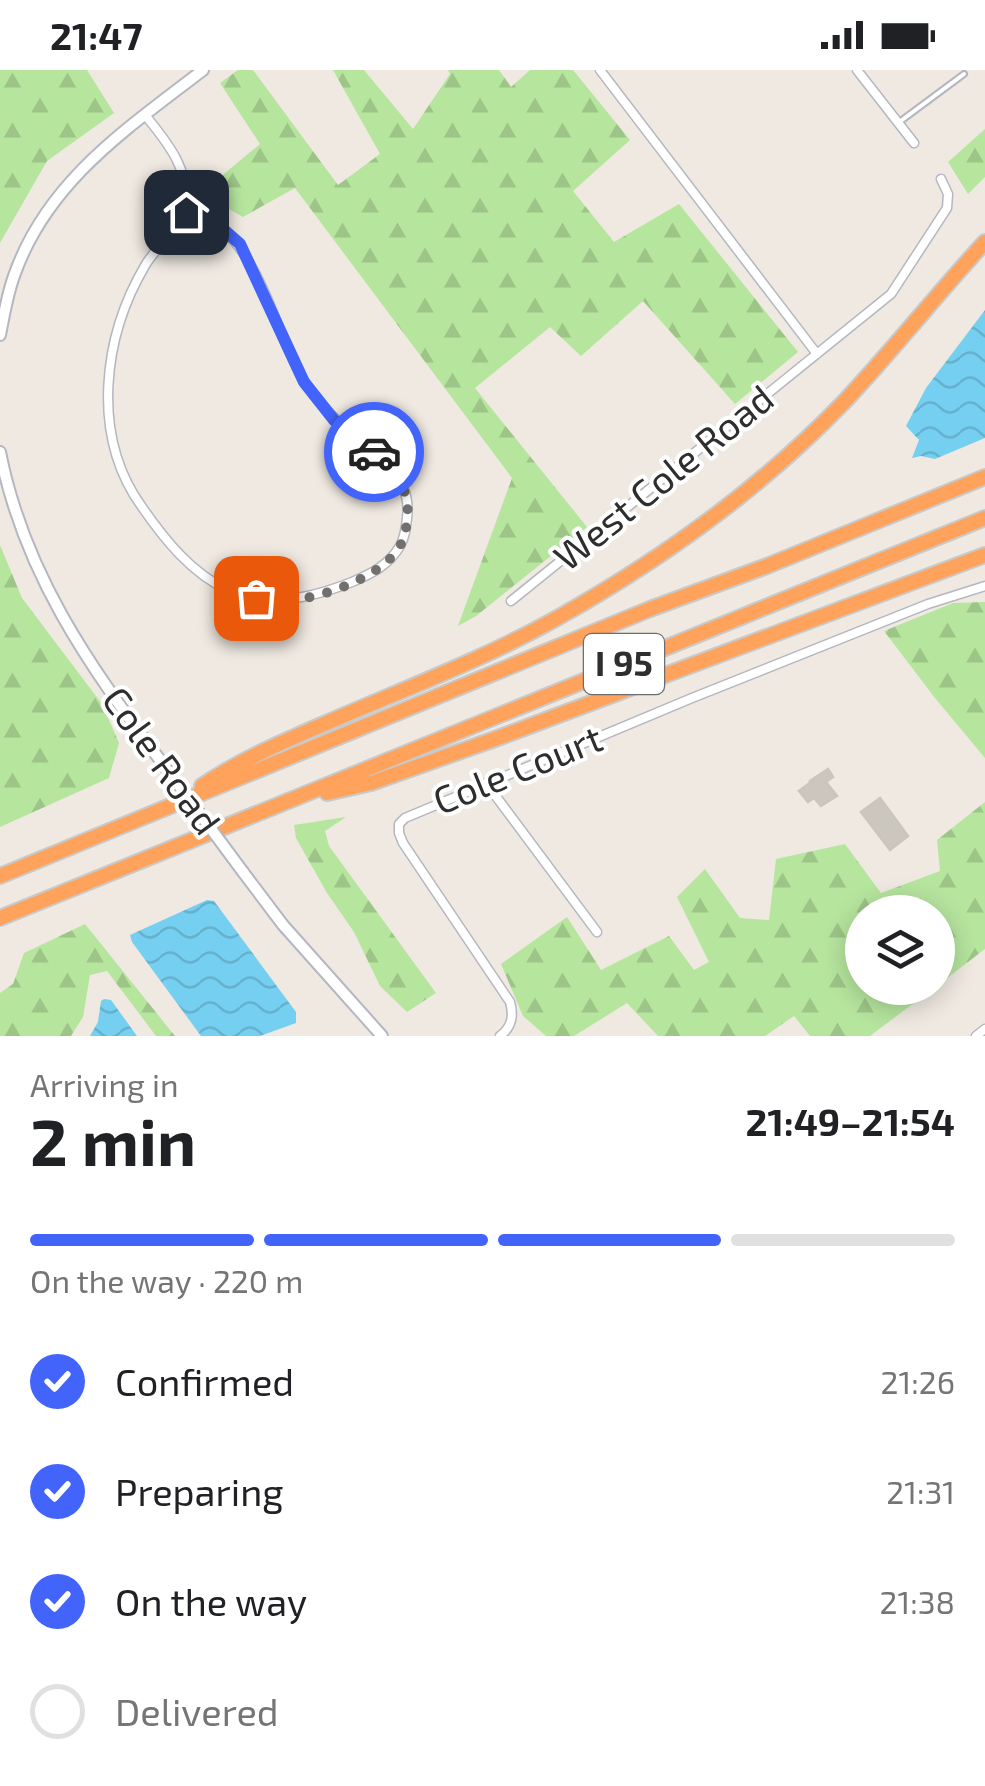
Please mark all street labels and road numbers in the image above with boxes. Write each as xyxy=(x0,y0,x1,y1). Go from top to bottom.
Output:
street label: West Cole Road xyxy=(544,374,782,579)
road number: I 95 xyxy=(584,634,664,694)
street label: Cole Road xyxy=(94,677,231,842)
street label: Cole Court xyxy=(426,713,608,823)

